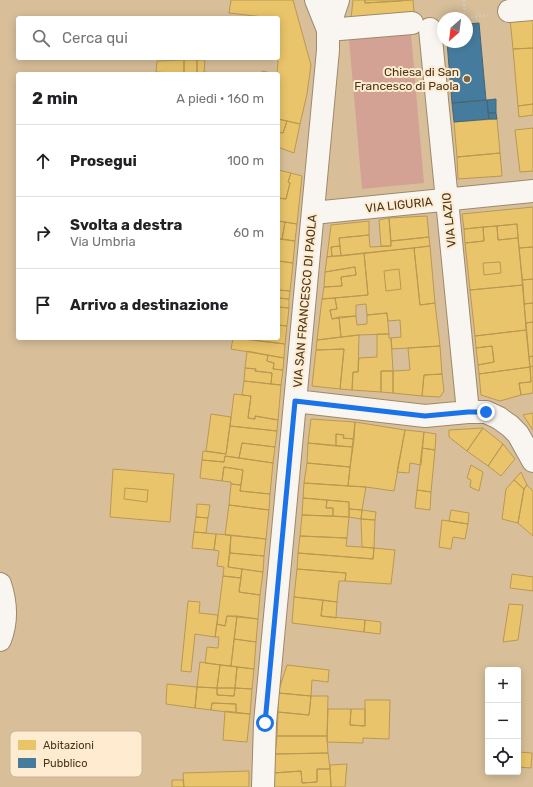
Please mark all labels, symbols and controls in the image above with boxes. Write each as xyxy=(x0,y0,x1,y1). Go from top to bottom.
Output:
north arrow xyxy=(437,12,473,48)
search box xyxy=(16,16,280,60)
icon: search xyxy=(30,27,52,49)
text: Cerca qui xyxy=(62,29,128,47)
place label: Chiesa di San Francesco di Paola xyxy=(354,65,459,93)
marker: Chiesa di San Francesco di Paola xyxy=(462,74,472,84)
text: 2 min xyxy=(32,88,78,108)
text: A piedi · 160 m xyxy=(176,91,264,106)
icon: ahead xyxy=(32,150,54,172)
text: Prosegui xyxy=(70,152,137,170)
text: 100 m xyxy=(227,153,264,168)
street label: VIA LAZIO xyxy=(439,192,459,248)
street label: VIA LIGURIA xyxy=(365,195,433,215)
street label: VIA SAN FRANCESCO DI PAOLA xyxy=(290,214,320,388)
text: Svolta a destra xyxy=(70,216,182,234)
icon: right xyxy=(32,222,54,244)
text: 60 m xyxy=(233,225,264,240)
text: Via Umbria xyxy=(70,234,136,249)
icon: arrive xyxy=(32,294,54,316)
text: Arrivo a destinazione xyxy=(70,296,228,314)
route end xyxy=(477,403,495,421)
map controls xyxy=(485,667,521,775)
button: + xyxy=(485,667,521,703)
button: − xyxy=(485,703,521,739)
route start xyxy=(256,714,274,732)
legend xyxy=(10,731,142,777)
text: Abitazioni xyxy=(43,739,94,752)
button: locate xyxy=(485,739,521,775)
text: Pubblico xyxy=(43,757,88,770)

